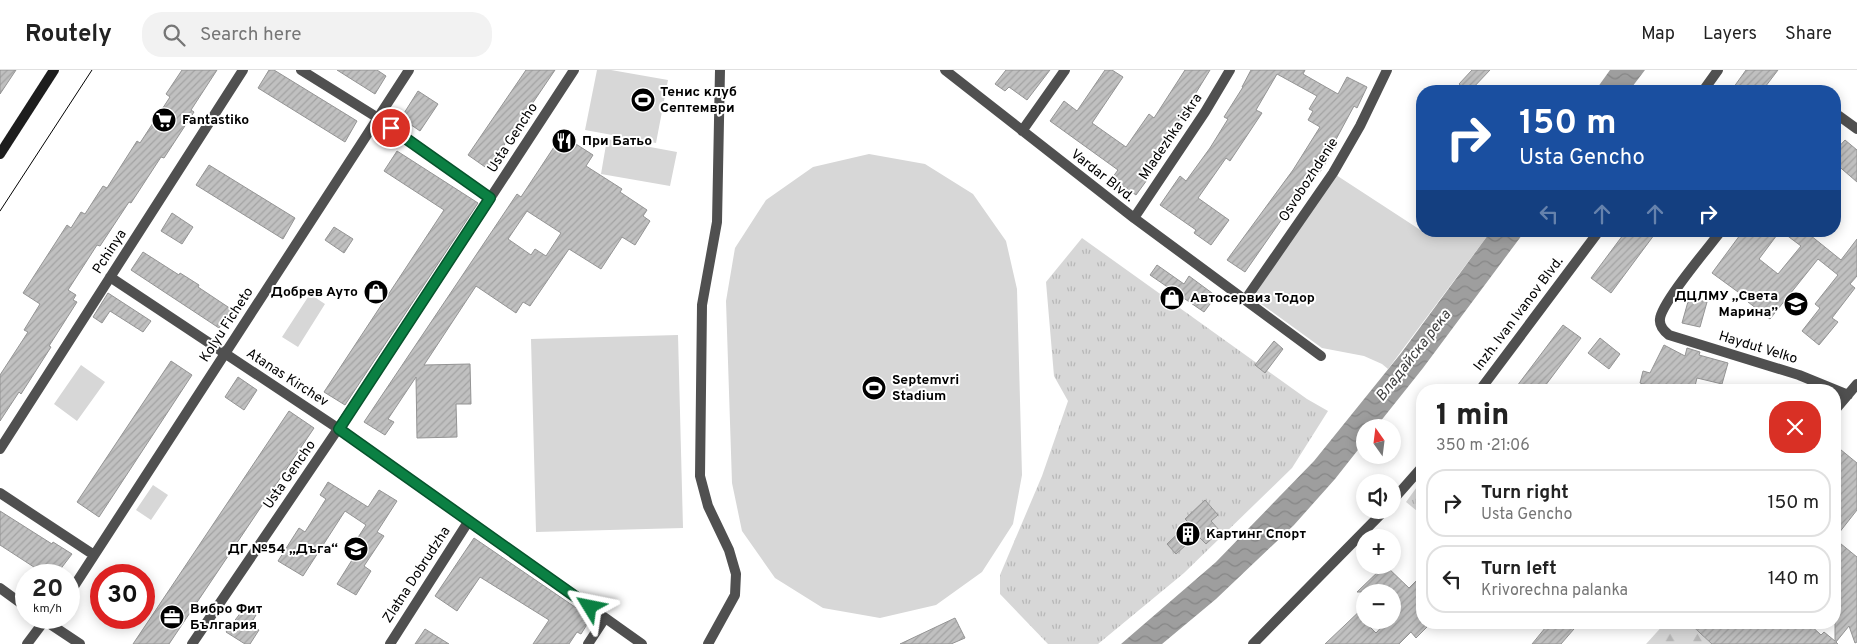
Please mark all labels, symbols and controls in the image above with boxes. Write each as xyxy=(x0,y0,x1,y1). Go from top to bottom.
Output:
search box xyxy=(142,12,492,57)
text: Routely xyxy=(25,20,112,50)
icon: search xyxy=(160,21,188,49)
text: Search here xyxy=(200,23,301,47)
text: Map xyxy=(1641,23,1675,46)
text: Layers xyxy=(1703,23,1757,46)
text: Share xyxy=(1785,23,1832,46)
place label: Тенис клуб Септември xyxy=(660,84,737,117)
sports icon: Тенис клуб Септември xyxy=(630,87,656,113)
street label: Mladezhka iskra xyxy=(1136,91,1206,183)
street label: Usta Gencho xyxy=(484,100,542,176)
text: 150 m xyxy=(1519,102,1617,146)
icon: right xyxy=(1436,105,1501,170)
supermarket icon: Fantastiko xyxy=(151,107,177,133)
pin xyxy=(370,107,412,149)
place label: Fantastiko xyxy=(182,112,249,129)
icon: arrive xyxy=(377,114,405,142)
restaurant icon: При Батьо xyxy=(551,128,577,154)
place label: При Батьо xyxy=(582,133,652,150)
street label: Osvobozhdenie xyxy=(1276,135,1342,225)
text: Usta Gencho xyxy=(1519,145,1645,172)
street label: Vardar Blvd. xyxy=(1067,146,1137,206)
icon: left xyxy=(1535,200,1563,228)
icon: ahead xyxy=(1588,200,1616,228)
icon: ahead xyxy=(1641,200,1669,228)
icon: right xyxy=(1694,200,1722,228)
street label: Pchinya xyxy=(89,227,131,277)
street label: Inzh. Ivan Ivanov Blvd. xyxy=(1471,254,1567,374)
shop icon: Добрев Ауто xyxy=(363,279,389,305)
street label: Kolyu Ficheto xyxy=(196,284,258,366)
place label: Добрев Ауто xyxy=(271,284,358,301)
shop icon: Автосервиз Тодор xyxy=(1159,285,1185,311)
place label: ДЦЛМУ „Света Марина” xyxy=(1674,288,1778,321)
place label: Автосервиз Тодор xyxy=(1190,290,1315,307)
school or university icon: ДЦЛМУ „Света Марина” xyxy=(1783,291,1809,317)
water label: Владайска река xyxy=(1372,306,1456,406)
street label: Haydut Velko xyxy=(1716,328,1800,368)
street label: Atanas Kirchev xyxy=(243,345,331,411)
place label: Septemvri Stadium xyxy=(892,372,959,405)
sports icon: Septemvri Stadium xyxy=(861,375,887,401)
text: 1 min xyxy=(1436,398,1509,435)
button: close xyxy=(1769,401,1821,453)
north arrow xyxy=(1356,419,1401,464)
map controls xyxy=(1356,419,1401,629)
text: 350 m · 21:06 xyxy=(1436,436,1530,456)
street label: Usta Gencho xyxy=(260,437,320,513)
button: sound xyxy=(1356,474,1401,519)
text: Turn right xyxy=(1481,481,1569,505)
icon: right xyxy=(1438,489,1466,517)
text: 150 m xyxy=(1767,491,1819,515)
text: Usta Gencho xyxy=(1481,505,1573,525)
building icon: Картинг Спорт xyxy=(1175,521,1201,547)
street label: Zlatna Dobrudzha xyxy=(379,524,455,626)
place label: Картинг Спорт xyxy=(1206,526,1306,543)
button: + xyxy=(1356,529,1401,574)
school or university icon: ДГ №54 „Дъга“ xyxy=(343,536,369,562)
place label: ДГ №54 „Дъга“ xyxy=(228,541,338,558)
text: Turn left xyxy=(1481,557,1557,581)
speed limit sign: 30 xyxy=(90,564,155,629)
icon: left xyxy=(1438,565,1466,593)
text: 140 m xyxy=(1768,567,1819,591)
text: 20 xyxy=(32,574,63,606)
position arrow xyxy=(563,580,615,632)
text: Krivorechna palanka xyxy=(1481,581,1628,601)
button: − xyxy=(1356,584,1401,629)
text: km/h xyxy=(33,601,62,617)
place label: Вибро Фит България xyxy=(190,601,263,634)
office icon: Вибро Фит България xyxy=(159,604,185,630)

